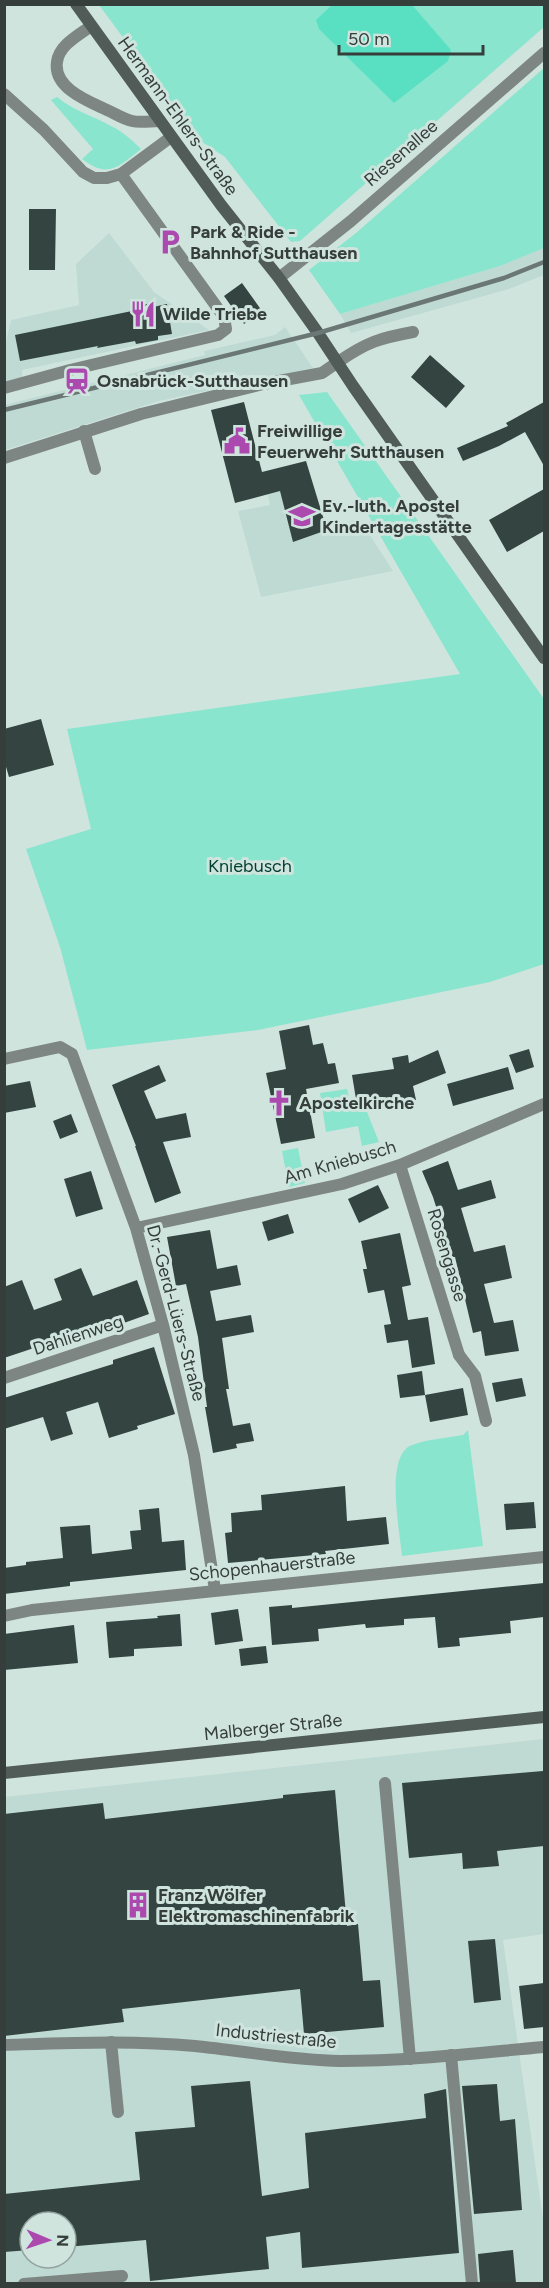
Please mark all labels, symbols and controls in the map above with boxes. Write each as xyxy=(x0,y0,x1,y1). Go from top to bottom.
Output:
scale bar xyxy=(339,18,483,56)
text: 50 m xyxy=(348,28,390,50)
street label: Hermann-Ehlers-Straße xyxy=(113,32,243,200)
street label: Riesenallee xyxy=(360,115,442,191)
place label: Park & Ride - Bahnhof Sutthausen xyxy=(190,221,357,264)
parking icon: Park & Ride - Bahnhof Sutthausen xyxy=(155,227,185,257)
restaurant icon: Wilde Triebe xyxy=(128,299,158,329)
place label: Wilde Triebe xyxy=(163,303,267,325)
station icon: Osnabrück-Sutthausen xyxy=(62,366,92,396)
place label: Osnabrück-Sutthausen xyxy=(97,370,288,392)
place label: Freiwillige Feuerwehr Sutthausen xyxy=(257,420,444,463)
public building icon: Freiwillige Feuerwehr Sutthausen xyxy=(222,426,252,456)
place label: Ev.-luth. Apostel Kindertagesstätte xyxy=(322,495,472,538)
school or university icon: Ev.-luth. Apostel Kindertagesstätte xyxy=(287,501,317,531)
park label: Kniebusch xyxy=(208,855,292,877)
church icon: Apostelkirche xyxy=(264,1088,294,1118)
place label: Apostelkirche xyxy=(299,1092,414,1114)
street label: Am Kniebusch xyxy=(281,1135,399,1189)
street label: Rosengasse xyxy=(422,1206,472,1304)
street label: Dr.-Gerd-Lüers-Straße xyxy=(142,1222,210,1404)
street label: Dahlienweg xyxy=(30,1310,126,1360)
street label: Schopenhauerstraße xyxy=(188,1546,357,1586)
street label: Malberger Straße xyxy=(203,1709,343,1745)
place label: Franz Wölfer Elektromaschinenfabrik xyxy=(158,1884,355,1927)
building icon: Franz Wölfer Elektromaschinenfabrik xyxy=(123,1890,153,1920)
street label: Industriestraße xyxy=(215,2019,338,2053)
north arrow xyxy=(18,2210,78,2270)
text: N xyxy=(53,2234,72,2247)

